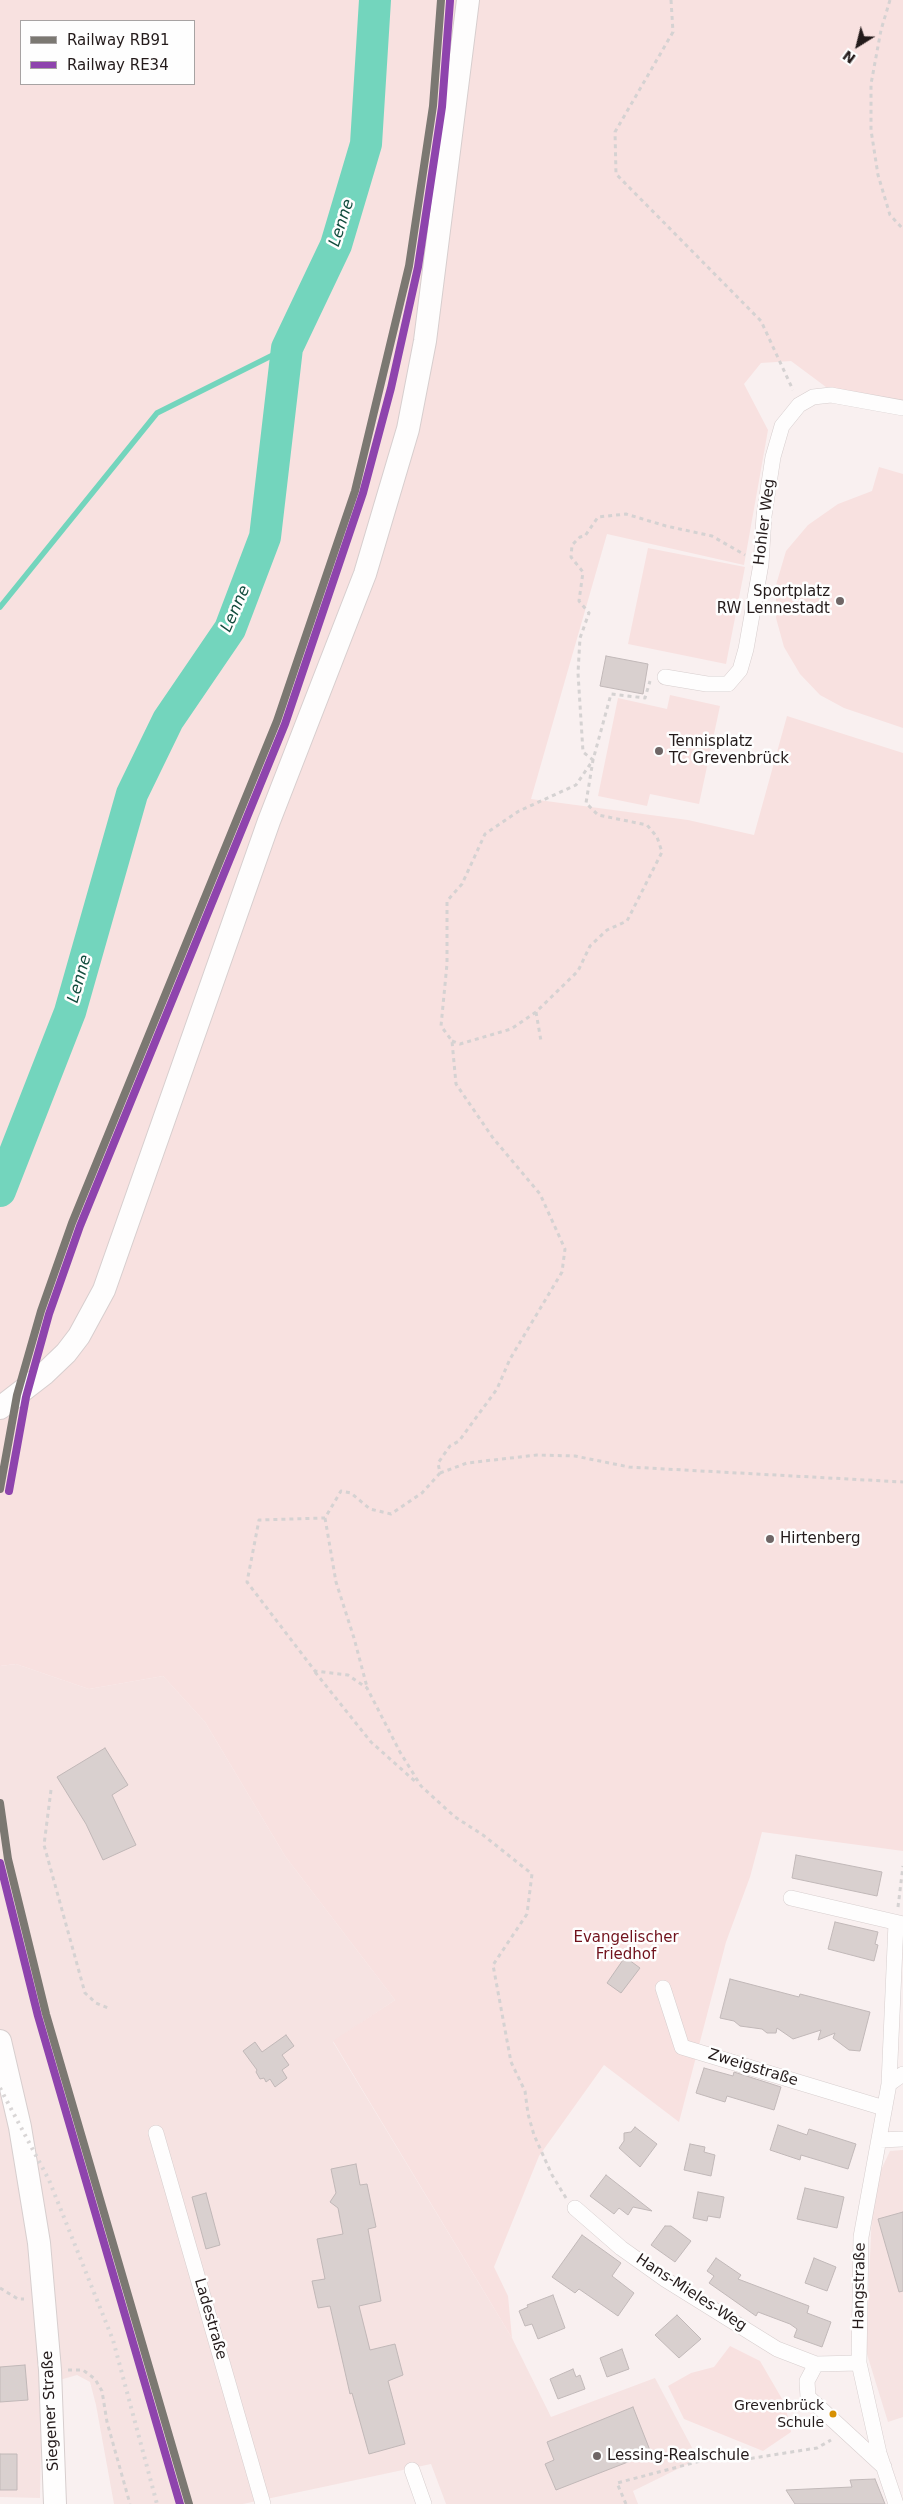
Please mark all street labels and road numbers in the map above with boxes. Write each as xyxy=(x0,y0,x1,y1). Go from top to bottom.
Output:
street label: Hohler Weg xyxy=(751,478,779,566)
street label: Zweigstraße xyxy=(706,2046,800,2090)
street label: Hangstraße xyxy=(850,2242,870,2330)
street label: Hans-Mieles-Weg xyxy=(632,2251,750,2335)
street label: Ladestraße xyxy=(190,2276,230,2362)
street label: Siegener Straße xyxy=(39,2350,63,2472)

